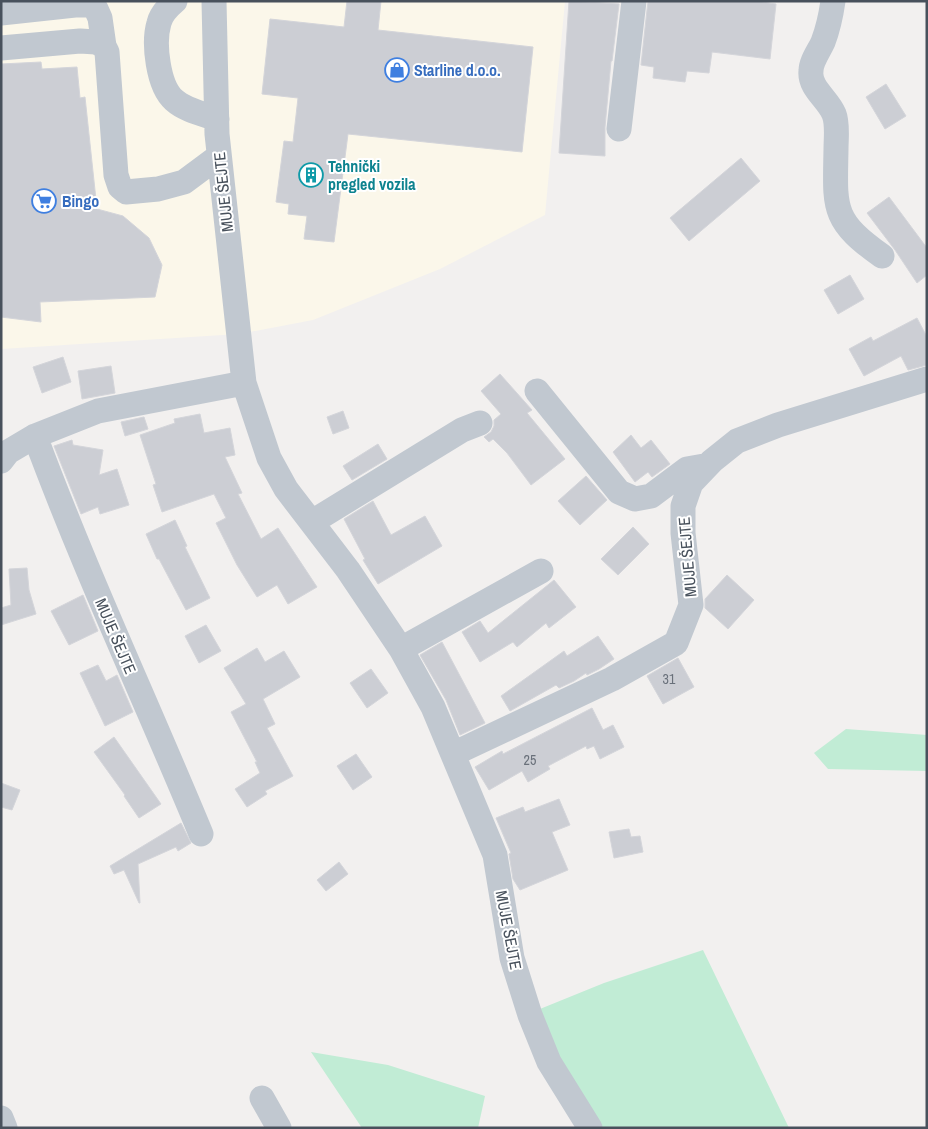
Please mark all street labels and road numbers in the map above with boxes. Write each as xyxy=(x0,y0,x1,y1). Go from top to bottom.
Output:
street label: MUJE ŠEJTE xyxy=(208,151,238,233)
street label: MUJE ŠEJTE xyxy=(673,516,701,598)
street label: MUJE ŠEJTE xyxy=(90,595,142,677)
street label: MUJE ŠEJTE xyxy=(491,889,527,971)

